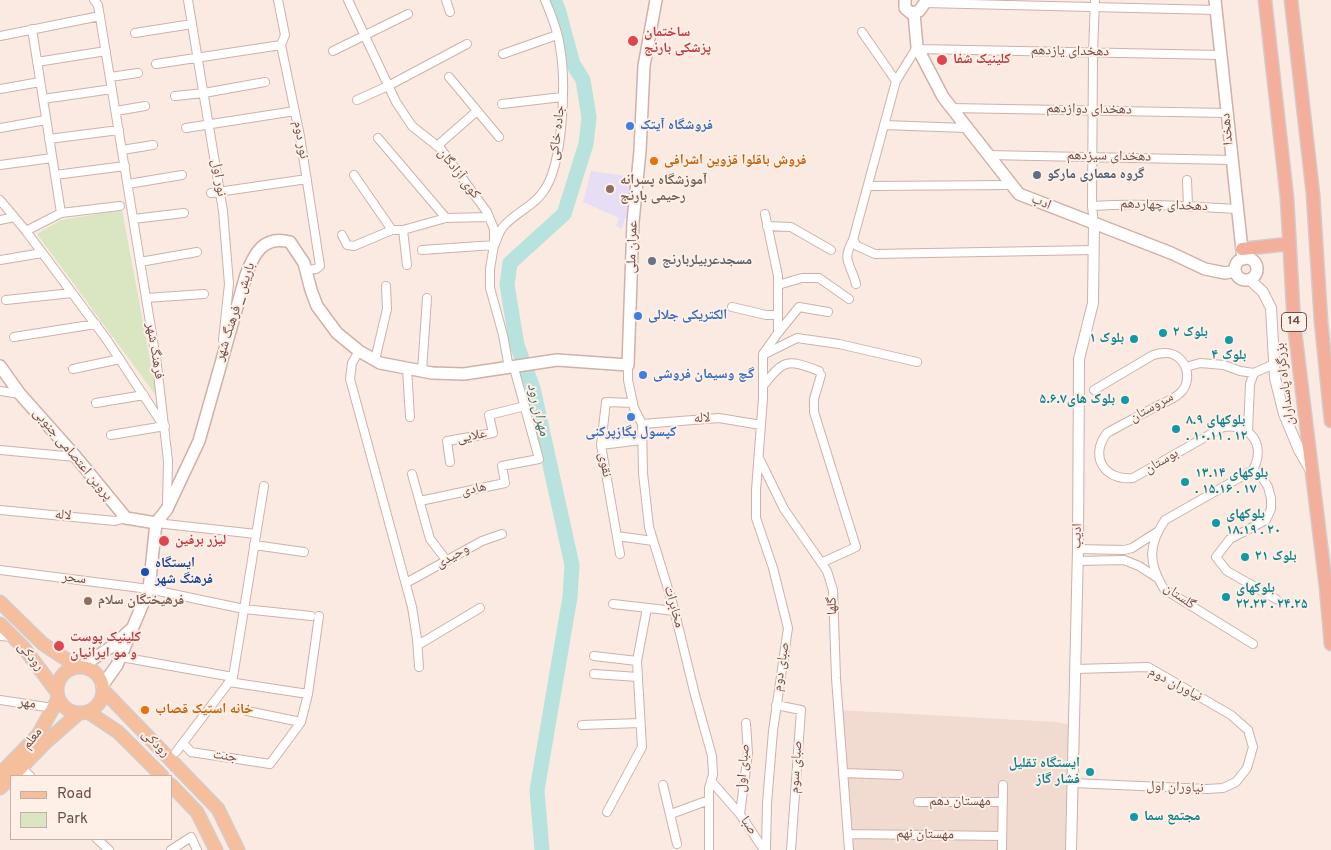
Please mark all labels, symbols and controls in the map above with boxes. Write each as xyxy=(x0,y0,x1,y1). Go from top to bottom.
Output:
place label: ساختمان پزشکی بارنج xyxy=(644,25,711,58)
marker: ساختمان پزشکی بارنج xyxy=(626,34,640,48)
street label: دهخدای یازدهم xyxy=(1031,43,1109,61)
place label: کلینیک شفا xyxy=(953,52,1011,68)
marker: کلینیک شفا xyxy=(935,53,949,67)
street label: دهخدای دوازدهم xyxy=(1046,101,1132,119)
street label: جاده خاکی xyxy=(546,105,570,161)
street label: دهخدا xyxy=(1218,112,1238,146)
place label: فروشگاه آیتک xyxy=(640,118,713,134)
street label: نور دوم xyxy=(288,120,312,160)
marker: فروشگاه آیتک xyxy=(624,120,636,132)
street label: کوی آزادگان xyxy=(433,145,483,203)
street label: دهخدای سیزدهم xyxy=(1067,148,1151,166)
place label: فروش باقلوا قزوین اشرافی xyxy=(664,153,806,169)
marker: فروش باقلوا قزوین اشرافی xyxy=(648,155,660,167)
street label: نور اول xyxy=(207,158,229,198)
place label: گروه معماری مارکو xyxy=(1047,167,1144,183)
marker: گروه معماری مارکو xyxy=(1031,169,1043,181)
place label: آموزشگاه پسرانه رحیمی بارنج xyxy=(620,173,707,206)
marker: آموزشگاه پسرانه رحیمی بارنج xyxy=(604,183,616,195)
street label: ادب xyxy=(1029,191,1053,215)
street label: دهخدای چهاردهم xyxy=(1120,196,1208,216)
street label: عمران ملی xyxy=(624,220,642,274)
place label: مسجدعربیلربارنج xyxy=(662,253,752,269)
marker: مسجدعربیلربارنج xyxy=(646,255,658,267)
street label: باریش _ فرهنگ شهر xyxy=(212,261,260,363)
place label: الکتریکی جلالی xyxy=(648,308,727,324)
marker: الکتریکی جلالی xyxy=(632,310,644,322)
road number: 14 xyxy=(1282,313,1306,332)
street label: فرهنگ شهر xyxy=(141,321,167,381)
place label: بلوک ۲ xyxy=(1173,325,1208,341)
marker: بلوک ۲ xyxy=(1157,327,1169,339)
place label: بلوک ۱ xyxy=(1089,331,1124,347)
marker: بلوک ۱ xyxy=(1128,333,1140,345)
marker: بلوک ۴ xyxy=(1223,334,1235,346)
street label: بزرگراه پاسداران xyxy=(1273,342,1299,426)
place label: بلوک ۴ xyxy=(1212,348,1246,364)
place label: گچ وسیمان فروشی xyxy=(653,367,754,383)
marker: گچ وسیمان فروشی xyxy=(637,369,649,381)
water label: مهران رود xyxy=(522,382,552,438)
street label: سروستان xyxy=(1127,389,1177,427)
place label: بلوک های۵.۶.۷ xyxy=(1040,392,1115,408)
marker: بلوک های۵.۶.۷ xyxy=(1119,394,1131,406)
street label: پروین اعتصامی جنوبی xyxy=(28,405,116,505)
street label: لاله xyxy=(693,410,711,428)
marker: کپسول پگازپرکنی xyxy=(625,411,637,423)
place label: بلوکهای ۸.۹ . ۱۰.۱۱ . ۱۲ xyxy=(1186,413,1248,446)
marker: بلوکهای ۸.۹ . ۱۰.۱۱ . ۱۲ xyxy=(1170,423,1182,435)
place label: کپسول پگازپرکنی xyxy=(586,425,676,441)
street label: علایی xyxy=(456,426,488,448)
street label: بوستان xyxy=(1142,446,1182,478)
street label: نقوی xyxy=(594,451,614,479)
place label: بلوکهای ۱۳.۱۴ . ۱۵.۱۶ . ۱۷ xyxy=(1195,466,1268,498)
marker: بلوکهای ۱۳.۱۴ . ۱۵.۱۶ . ۱۷ xyxy=(1179,476,1191,488)
street label: هادی xyxy=(460,479,488,501)
street label: لاله xyxy=(54,507,72,525)
place label: بلوکهای ۱۸.۱۹ . ۲۰ xyxy=(1226,507,1281,540)
marker: بلوکهای ۱۸.۱۹ . ۲۰ xyxy=(1210,517,1222,529)
street label: ادیب xyxy=(1069,523,1087,549)
place label: لیزر برفین xyxy=(175,533,226,549)
marker: لیزر برفین xyxy=(157,534,171,548)
street label: وحیدی xyxy=(433,541,473,573)
place label: بلوک ۲۱ xyxy=(1255,549,1297,565)
marker: بلوک ۲۱ xyxy=(1239,551,1251,563)
place label: ایستگاه فرهنگ شهر xyxy=(155,556,213,588)
marker: ایستگاه فرهنگ شهر xyxy=(139,566,151,578)
street label: سحر xyxy=(61,569,87,589)
street label: گلستان xyxy=(1160,580,1198,614)
place label: بلوکهای ۲۲.۲۳ . ۲۴.۲۵ xyxy=(1236,581,1308,614)
street label: مخابرات xyxy=(659,584,687,630)
marker: بلوکهای ۲۲.۲۳ . ۲۴.۲۵ xyxy=(1220,591,1232,603)
place label: فرهیختگان سلام xyxy=(98,593,184,609)
marker: فرهیختگان سلام xyxy=(82,595,94,607)
street label: گلها xyxy=(824,597,842,615)
place label: کلینیک پوست و مو ایرانیان xyxy=(70,630,141,662)
street label: رودکى xyxy=(13,639,47,675)
marker: کلینیک پوست و مو ایرانیان xyxy=(52,639,66,653)
street label: صبای دوم xyxy=(770,641,794,693)
street label: نیاوران دوم xyxy=(1145,664,1205,706)
street label: مهر xyxy=(17,694,37,714)
place label: خانه استیک قصاب xyxy=(155,702,253,718)
marker: خانه استیک قصاب xyxy=(139,704,151,716)
street label: معلم xyxy=(19,725,47,753)
street label: رودکی xyxy=(137,726,173,762)
street label: صبای سوم xyxy=(787,740,807,794)
street label: صبای اول xyxy=(734,743,754,793)
street label: جنت xyxy=(212,747,238,767)
place label: ایستگاه تقلیل فشار گاز xyxy=(1009,756,1080,789)
marker: ایستگاه تقلیل فشار گاز xyxy=(1084,766,1096,778)
legend xyxy=(10,775,172,840)
street label: نیاوران اول xyxy=(1146,779,1204,797)
text: Road xyxy=(57,785,92,804)
street label: مهستان دهم xyxy=(929,794,991,810)
place label: مجتمع سما xyxy=(1144,809,1200,825)
text: Park xyxy=(57,810,88,829)
marker: مجتمع سما xyxy=(1128,811,1140,823)
street label: صبا xyxy=(736,814,760,838)
street label: مهستان نهم xyxy=(896,826,954,844)

